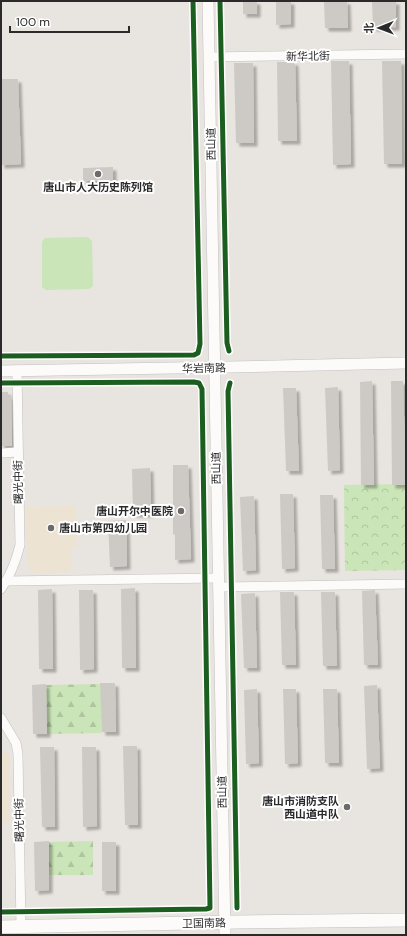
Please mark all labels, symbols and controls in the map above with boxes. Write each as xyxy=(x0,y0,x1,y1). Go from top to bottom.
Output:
scale bar xyxy=(10,8,129,34)
north arrow xyxy=(359,8,399,48)
text: 100 m xyxy=(16,14,50,30)
text: 北 xyxy=(362,23,376,34)
street label: 新华北街 xyxy=(286,49,330,63)
street label: 西山道 xyxy=(204,127,218,161)
marker: 唐山市人大历史陈列馆 xyxy=(93,169,103,179)
place label: 唐山市人大历史陈列馆 xyxy=(43,180,153,194)
street label: 华岩南路 xyxy=(182,361,226,375)
street label: 西山道 xyxy=(209,451,223,485)
street label: 曙光中街 xyxy=(11,460,25,504)
place label: 唐山开尔中医院 xyxy=(96,504,173,518)
marker: 唐山开尔中医院 xyxy=(176,506,186,516)
place label: 唐山市第四幼儿园 xyxy=(59,521,147,535)
marker: 唐山市第四幼儿园 xyxy=(46,523,56,533)
street label: 西山道 xyxy=(215,775,229,809)
place label: 唐山市消防支队 西山道中队 xyxy=(262,794,339,821)
street label: 曙光中街 xyxy=(12,798,26,842)
marker: 唐山市消防支队 西山道中队 xyxy=(342,802,352,812)
street label: 卫国南路 xyxy=(182,916,226,930)

